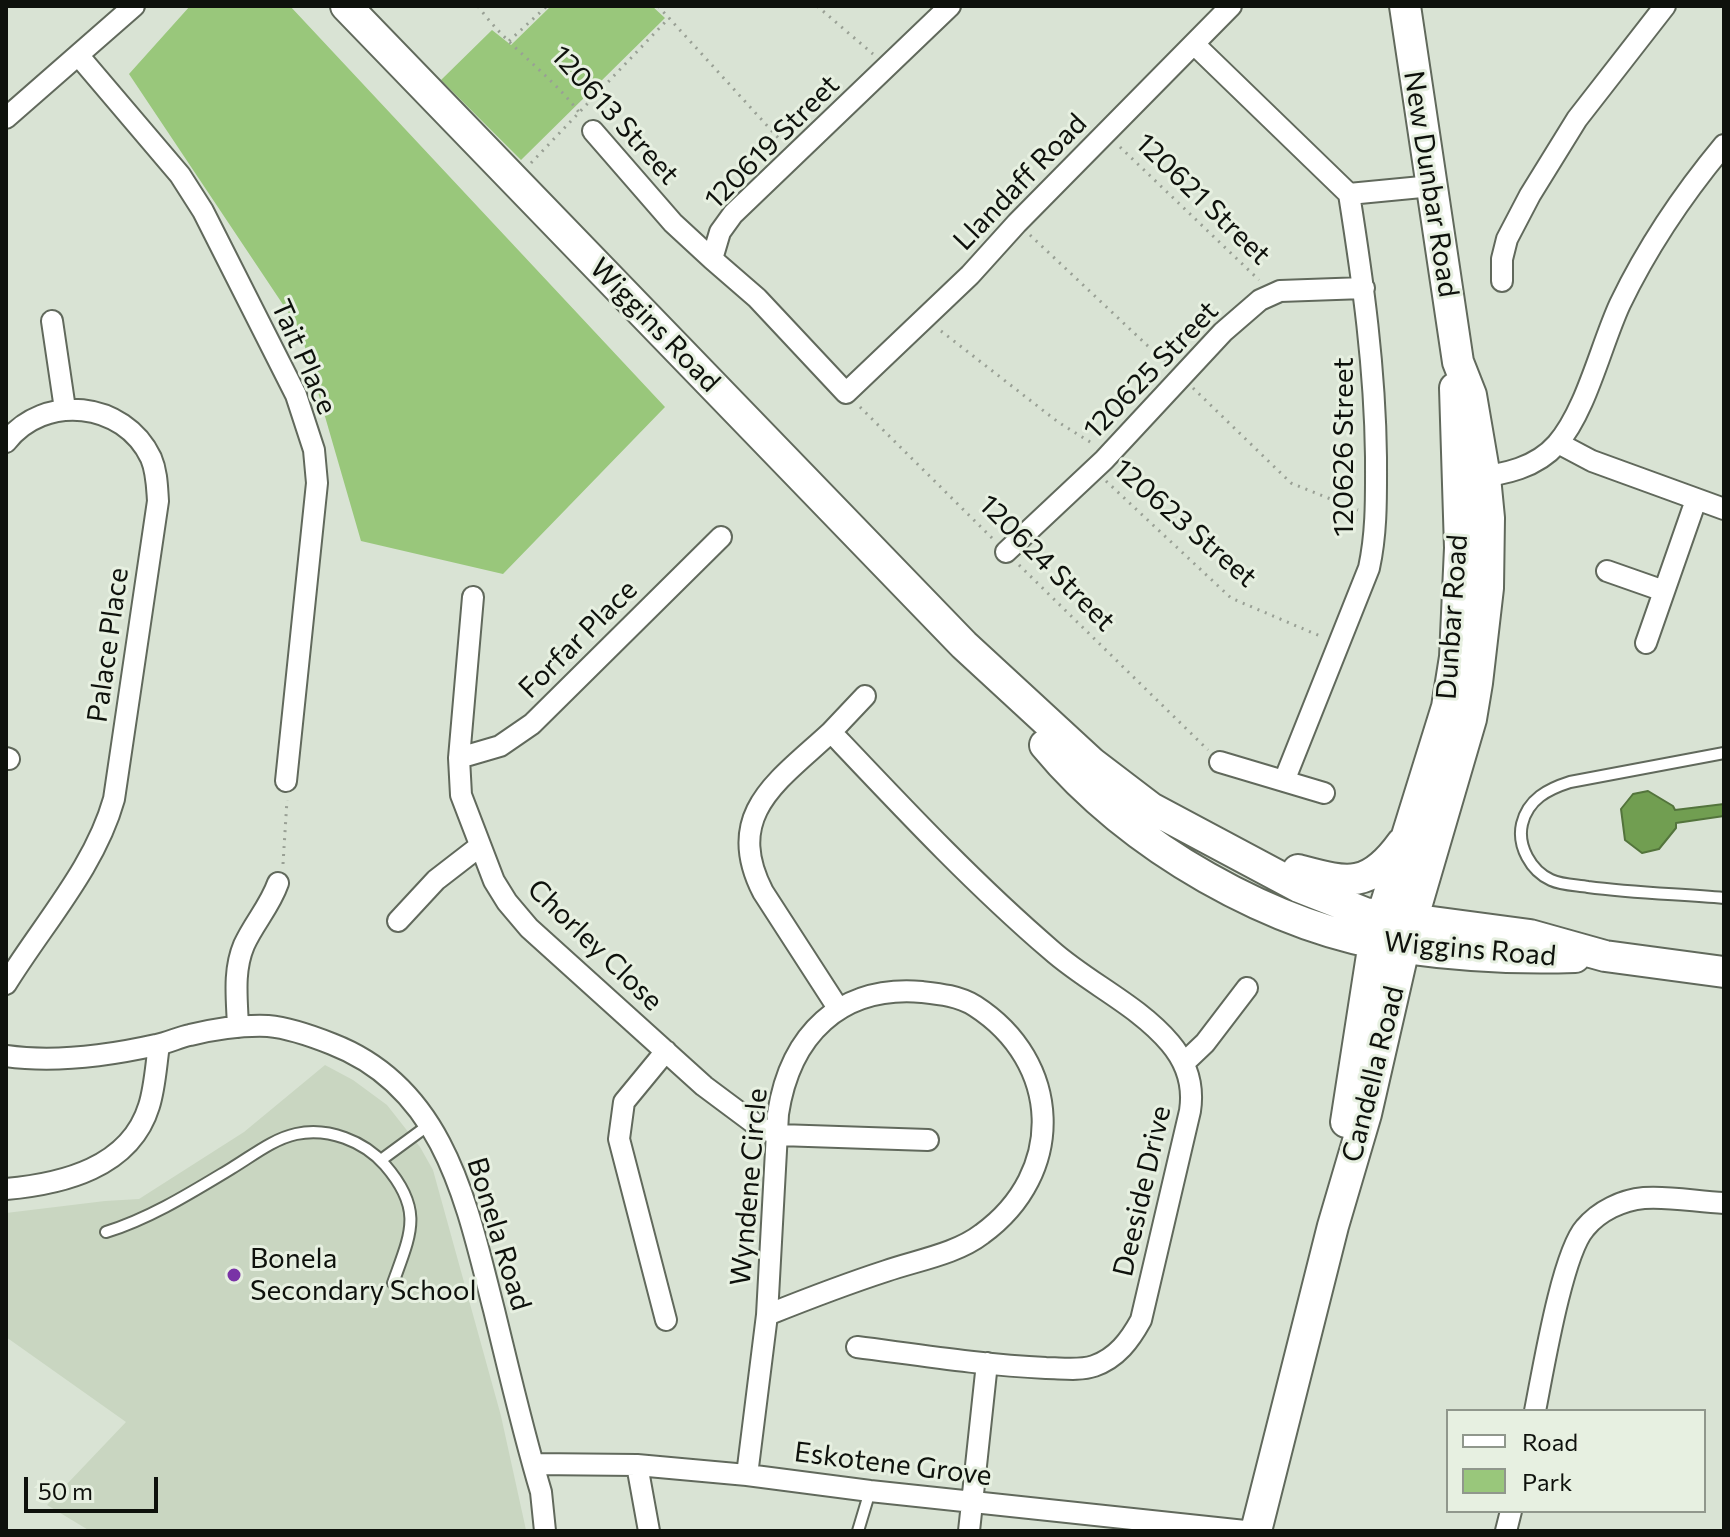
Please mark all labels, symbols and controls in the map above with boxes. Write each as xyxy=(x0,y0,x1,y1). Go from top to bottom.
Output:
street label: 120613 Street xyxy=(544,39,686,191)
street label: 120619 Street xyxy=(698,68,846,216)
street label: New Dunbar Road xyxy=(1397,68,1465,300)
street label: Llandaff Road xyxy=(946,107,1094,257)
street label: 120621 Street xyxy=(1129,126,1277,272)
street label: Wiggins Road xyxy=(583,251,727,399)
street label: Tait Place xyxy=(264,294,344,420)
street label: 120625 Street xyxy=(1077,294,1225,446)
street label: 120626 Street xyxy=(1327,357,1361,537)
street label: 120623 Street xyxy=(1107,452,1263,594)
street label: 120624 Street xyxy=(972,488,1122,638)
street label: Dunbar Road xyxy=(1429,533,1475,701)
street label: Palace Place xyxy=(81,565,135,725)
street label: Forfar Place xyxy=(512,573,644,705)
street label: Chorley Close xyxy=(520,872,670,1018)
street label: Wiggins Road xyxy=(1382,925,1558,973)
street label: Candella Road xyxy=(1335,982,1411,1166)
street label: Wyndene Circle xyxy=(724,1087,774,1287)
street label: Deeside Drive xyxy=(1106,1102,1178,1280)
street label: Bonela Road xyxy=(460,1153,538,1315)
place label: Bonela Secondary School xyxy=(250,1242,477,1308)
marker: Bonela Secondary School xyxy=(225,1266,243,1284)
legend xyxy=(1446,1409,1706,1513)
text: Road xyxy=(1522,1427,1578,1456)
street label: Eskotene Grove xyxy=(792,1435,994,1493)
scale bar xyxy=(28,1461,162,1511)
text: Park xyxy=(1522,1467,1572,1496)
text: 50 m xyxy=(38,1476,93,1505)

